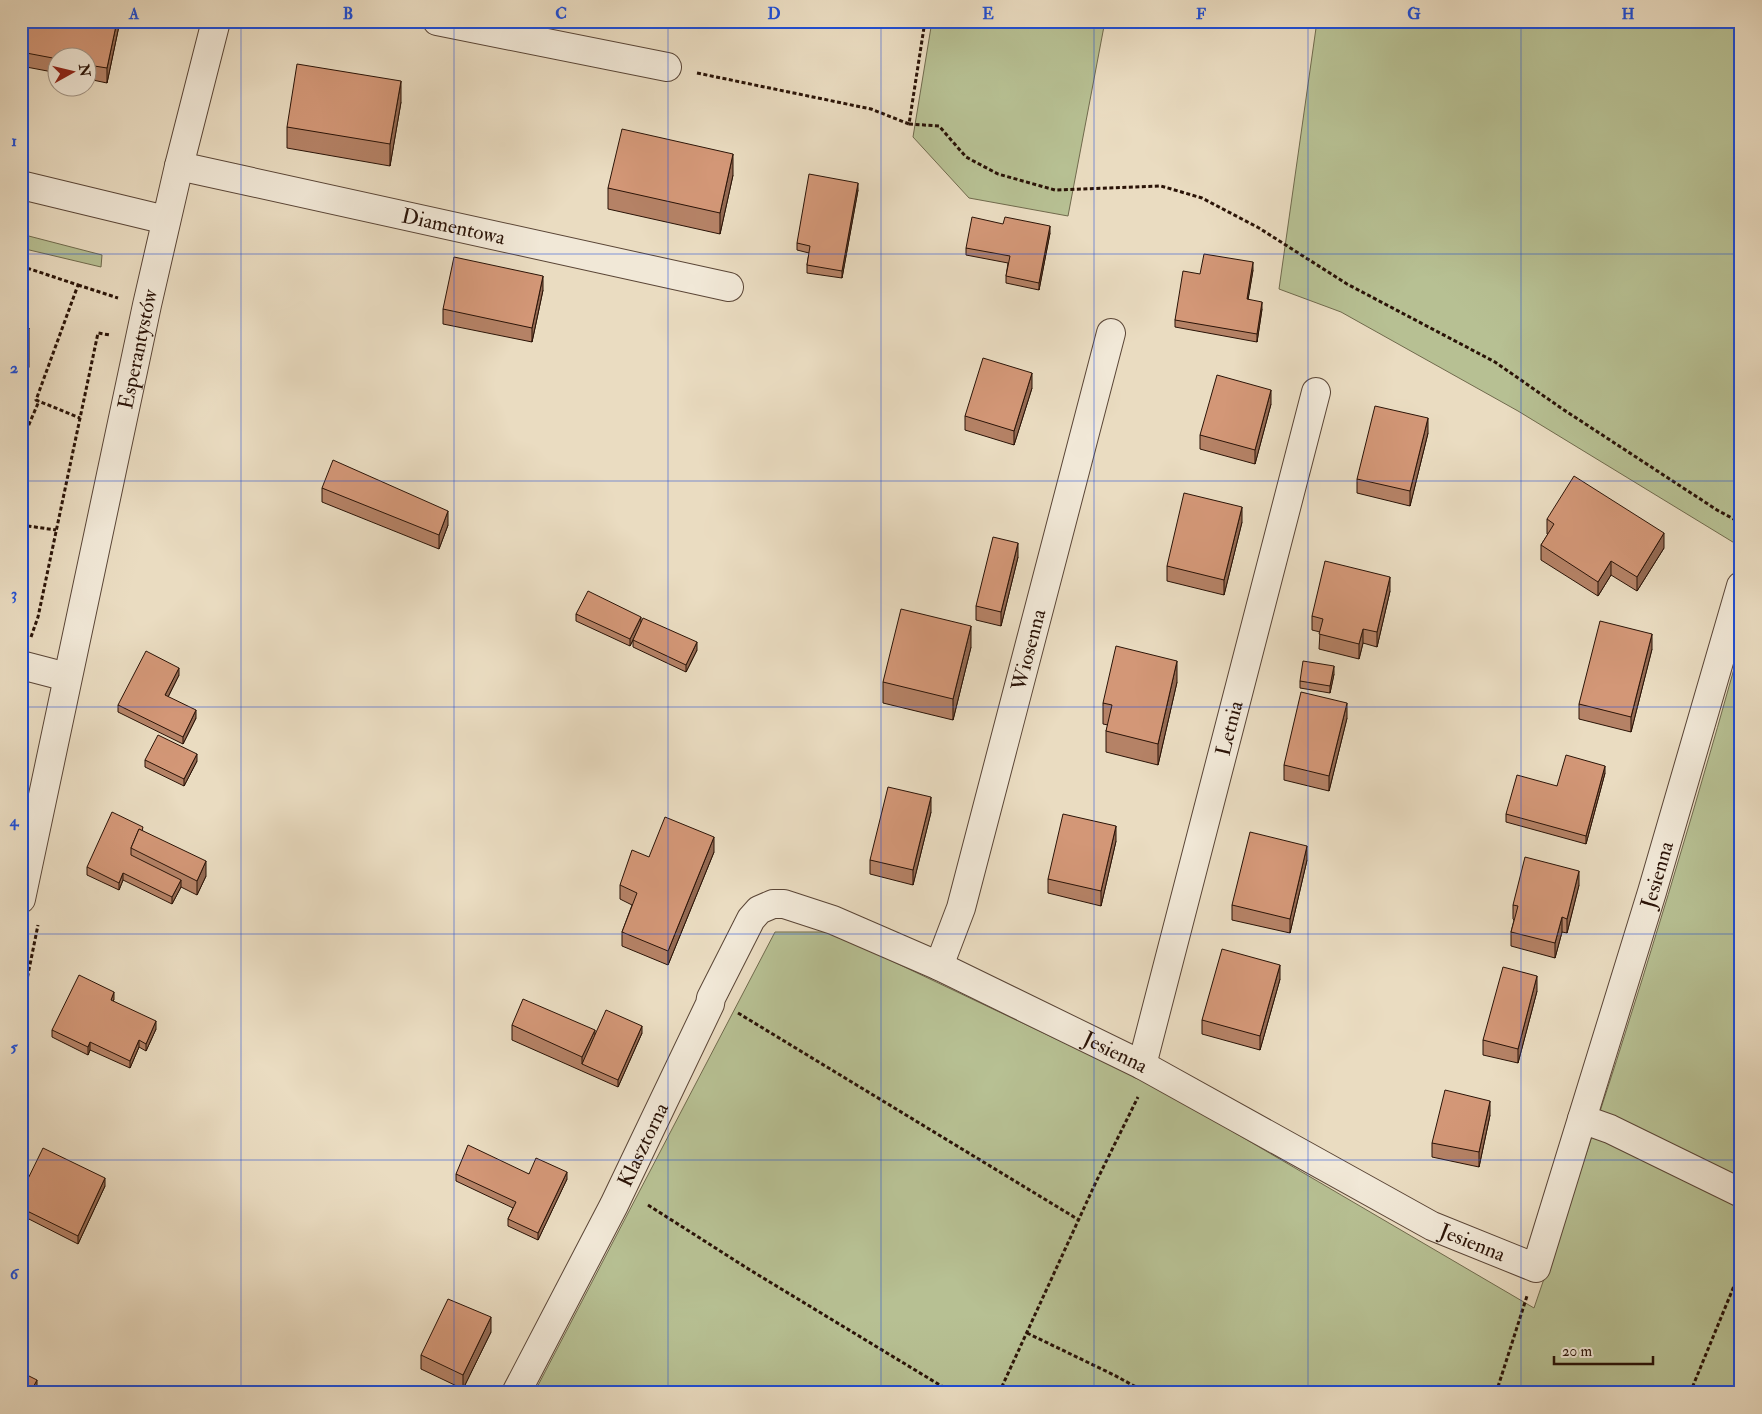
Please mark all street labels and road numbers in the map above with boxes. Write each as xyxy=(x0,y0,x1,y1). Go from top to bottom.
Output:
street label: Diamentowa xyxy=(399,202,508,251)
street label: Esperantystów xyxy=(112,286,164,412)
street label: Wiosenna xyxy=(1005,606,1053,694)
street label: Letnia xyxy=(1210,697,1250,759)
street label: Jesienna xyxy=(1634,838,1680,913)
street label: Jesienna xyxy=(1077,1025,1153,1080)
street label: Klasztorna xyxy=(612,1098,675,1191)
street label: Jesienna xyxy=(1434,1217,1510,1268)

